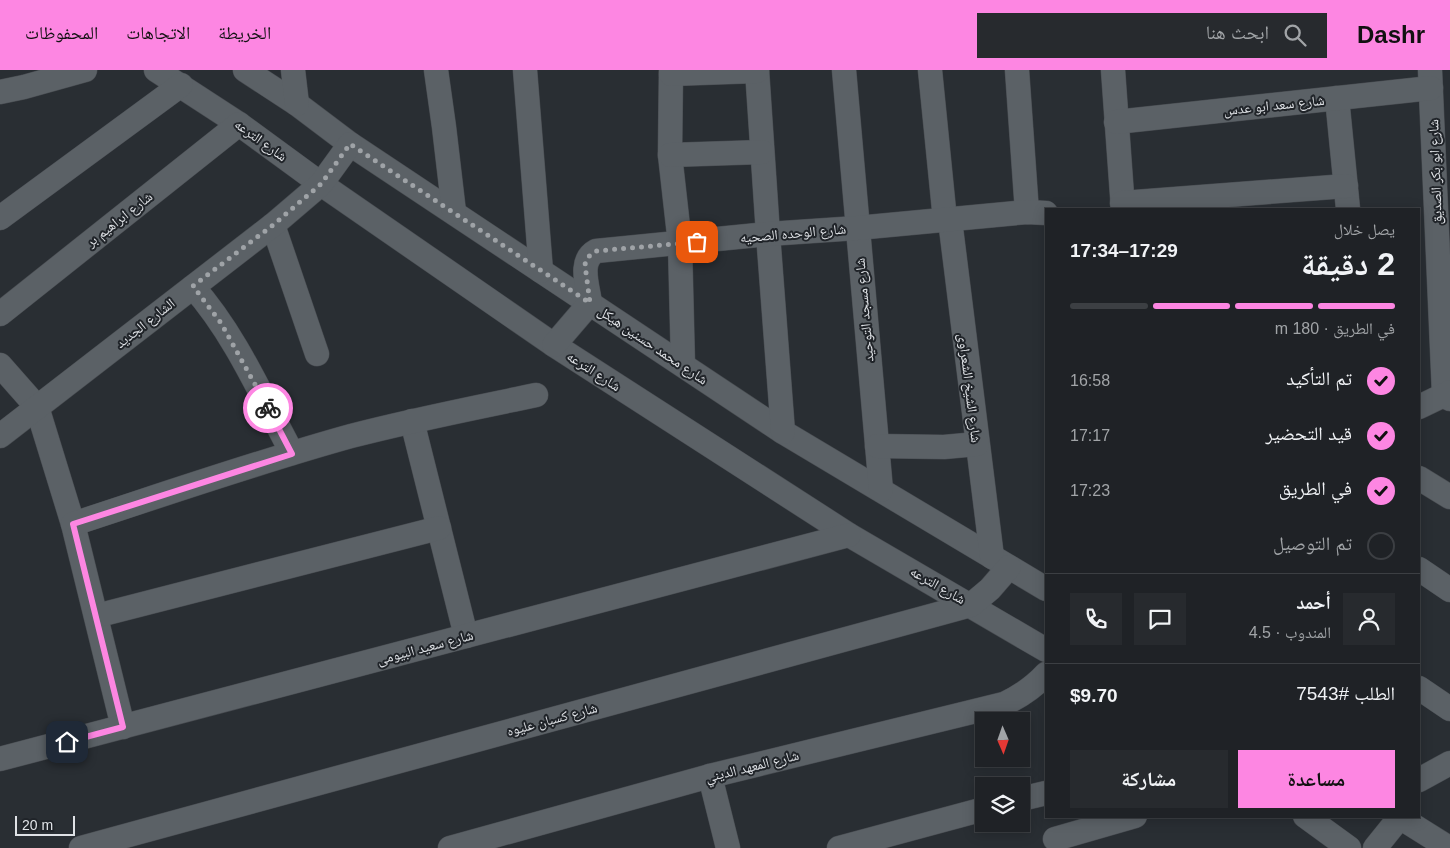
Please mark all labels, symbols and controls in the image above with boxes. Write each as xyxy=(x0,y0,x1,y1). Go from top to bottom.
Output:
search box xyxy=(977,13,1327,58)
icon: search xyxy=(1281,21,1309,49)
text: Dashr xyxy=(1357,21,1425,48)
text: ابحث هنا xyxy=(1206,22,1269,43)
text: المحفوظات xyxy=(25,23,98,43)
text: الاتجاهات xyxy=(126,23,190,43)
text: الخريطة xyxy=(218,23,271,43)
street label: شارع سعد ابو عدس xyxy=(1223,92,1326,120)
street label: شارع الترعه xyxy=(230,116,290,166)
street label: شارع ابو بكر الصديق xyxy=(1425,119,1447,225)
street label: شارع ابراهيم بر xyxy=(82,188,157,252)
street label: شارع الوحده الصحيه xyxy=(739,220,847,248)
pin xyxy=(676,221,718,263)
text: يصل خلال xyxy=(1334,221,1395,238)
icon: bag xyxy=(683,228,711,256)
text: 17:29–17:34 xyxy=(1070,240,1178,261)
text: 2 دقيقة xyxy=(1301,246,1395,282)
street label: شارع مسجد التوحيد xyxy=(851,257,879,363)
street label: الشارع الجديد xyxy=(112,295,179,353)
street label: شارع محمد حسنين هيكل xyxy=(594,302,711,389)
text: في الطريق · 180 m xyxy=(1275,320,1395,337)
street label: شارع الشيخ الشعراوى xyxy=(953,332,985,444)
street label: شارع الترعه xyxy=(563,348,624,396)
icon: check xyxy=(1367,367,1395,395)
text: تم التأكيد xyxy=(1286,368,1352,389)
text: 16:58 xyxy=(1070,372,1110,389)
courier xyxy=(243,383,293,433)
icon: bike xyxy=(254,394,282,422)
icon: check xyxy=(1367,422,1395,450)
text: قيد التحضير xyxy=(1266,423,1352,444)
text: 17:17 xyxy=(1070,427,1110,444)
icon: check xyxy=(1367,477,1395,505)
text: في الطريق xyxy=(1279,478,1352,499)
text: 17:23 xyxy=(1070,482,1110,499)
text: تم التوصيل xyxy=(1273,533,1352,554)
street label: شارع الترعه xyxy=(907,563,968,609)
text: أحمد xyxy=(1296,592,1331,613)
button: phone xyxy=(1070,593,1122,645)
button: chat xyxy=(1134,593,1186,645)
button: person xyxy=(1343,593,1395,645)
text: المندوب · 4.5 xyxy=(1249,624,1331,641)
street label: شارع سعيد البيومى xyxy=(375,626,475,669)
text: الطلب #7543 xyxy=(1296,683,1395,704)
text: $9.70 xyxy=(1070,685,1118,706)
street label: شارع كسبان عليوه xyxy=(505,699,600,741)
north arrow xyxy=(975,712,1030,768)
map controls xyxy=(975,712,1030,832)
pin xyxy=(46,721,88,763)
icon: home xyxy=(53,728,81,756)
street label: شارع المعهد الديني xyxy=(704,747,801,789)
button: مشاركة xyxy=(1070,750,1228,808)
button: مساعدة xyxy=(1238,750,1395,808)
button: layers xyxy=(975,777,1030,832)
scale bar xyxy=(15,813,75,836)
text: 20 m xyxy=(22,817,53,833)

